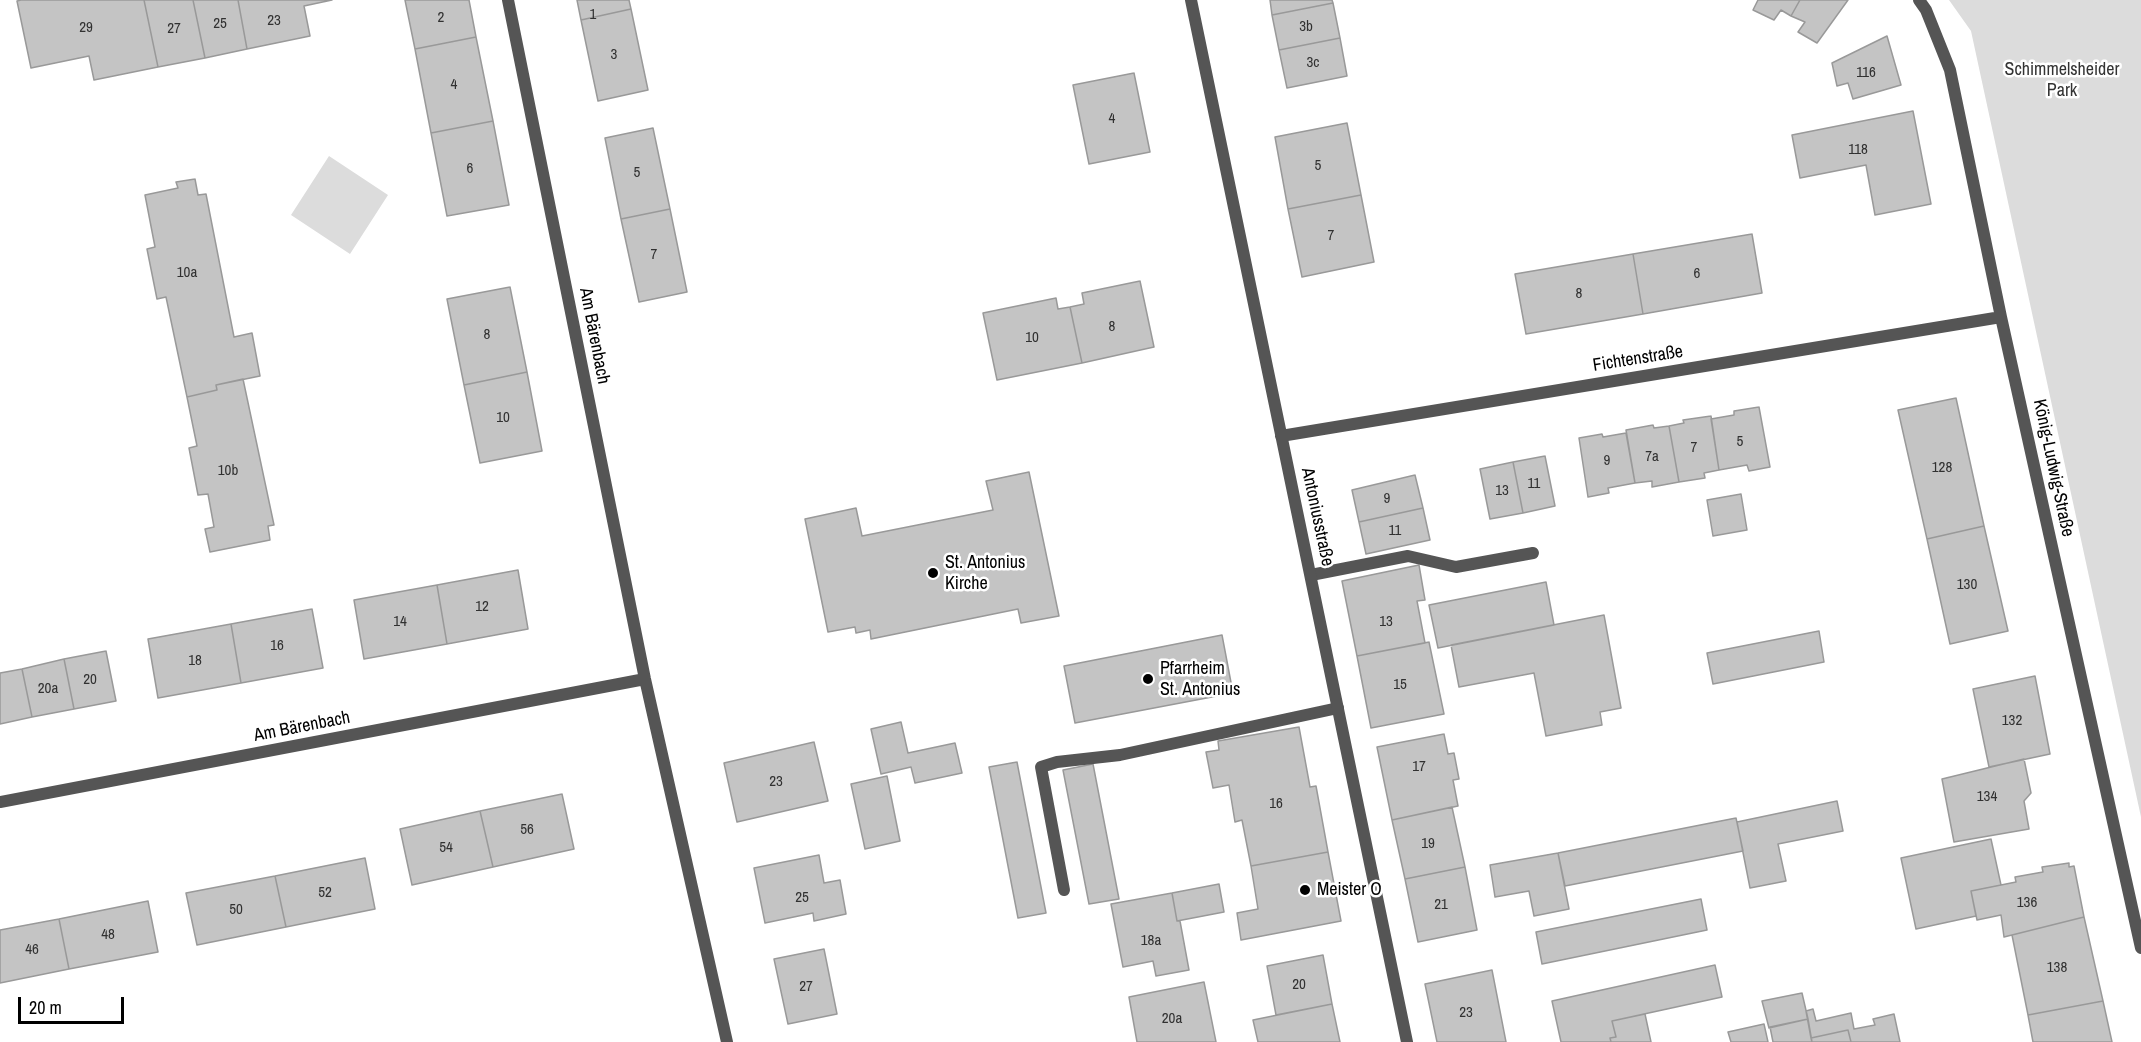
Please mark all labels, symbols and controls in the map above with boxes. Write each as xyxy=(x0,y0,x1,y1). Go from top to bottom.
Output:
house number: 1 xyxy=(590,6,596,24)
house number: 2 xyxy=(438,9,444,27)
house number: 23 xyxy=(267,12,281,30)
house number: 25 xyxy=(213,15,227,33)
house number: 3b xyxy=(1299,18,1313,36)
house number: 29 xyxy=(79,19,93,37)
house number: 27 xyxy=(167,20,181,38)
house number: 3 xyxy=(611,46,617,64)
house number: 3c xyxy=(1307,54,1319,72)
park label: Schimmelsheider Park xyxy=(2005,59,2119,101)
house number: 116 xyxy=(1856,64,1876,82)
house number: 4 xyxy=(451,76,457,94)
house number: 4 xyxy=(1109,110,1115,128)
house number: 118 xyxy=(1848,141,1868,159)
house number: 5 xyxy=(1315,157,1321,175)
house number: 6 xyxy=(467,160,473,178)
house number: 5 xyxy=(634,164,640,182)
house number: 7 xyxy=(1328,227,1334,245)
house number: 7 xyxy=(651,246,657,264)
house number: 10a xyxy=(177,264,197,282)
house number: 6 xyxy=(1694,265,1700,283)
house number: 8 xyxy=(1576,285,1582,303)
street label: Am Bärenbach xyxy=(574,286,614,386)
house number: 8 xyxy=(1109,318,1115,336)
house number: 8 xyxy=(484,326,490,344)
house number: 10 xyxy=(1025,329,1039,347)
street label: Fichtenstraße xyxy=(1591,341,1685,377)
street label: König-Ludwig-Straße xyxy=(2028,397,2078,539)
house number: 10 xyxy=(496,409,510,427)
house number: 5 xyxy=(1737,433,1743,451)
house number: 7 xyxy=(1691,439,1697,457)
house number: 7a xyxy=(1645,448,1659,466)
house number: 9 xyxy=(1604,452,1610,470)
house number: 128 xyxy=(1932,459,1952,477)
house number: 10b xyxy=(218,462,238,480)
street label: Antoniusstraße xyxy=(1296,466,1338,568)
house number: 11 xyxy=(1528,475,1540,493)
house number: 13 xyxy=(1495,482,1509,500)
house number: 9 xyxy=(1384,490,1390,508)
house number: 11 xyxy=(1389,522,1401,540)
place label: St. Antonius Kirche xyxy=(945,552,1025,594)
marker: St. Antonius Kirche xyxy=(926,566,940,580)
house number: 130 xyxy=(1957,576,1977,594)
house number: 12 xyxy=(475,598,489,616)
house number: 14 xyxy=(393,613,407,631)
house number: 13 xyxy=(1379,613,1393,631)
house number: 16 xyxy=(270,637,284,655)
house number: 18 xyxy=(188,652,202,670)
place label: Pfarrheim St. Antonius xyxy=(1160,658,1240,700)
house number: 20 xyxy=(83,671,97,689)
marker: Pfarrheim St. Antonius xyxy=(1141,672,1155,686)
house number: 15 xyxy=(1393,676,1407,694)
house number: 20a xyxy=(38,680,58,698)
street label: Am Bärenbach xyxy=(252,707,352,747)
house number: 132 xyxy=(2002,712,2022,730)
house number: 17 xyxy=(1412,758,1426,776)
house number: 23 xyxy=(769,773,783,791)
house number: 134 xyxy=(1977,788,1997,806)
house number: 16 xyxy=(1269,795,1283,813)
house number: 56 xyxy=(520,821,534,839)
house number: 19 xyxy=(1421,835,1435,853)
house number: 54 xyxy=(439,839,453,857)
place label: Meister O xyxy=(1317,879,1382,901)
marker: Meister O xyxy=(1298,883,1312,897)
house number: 52 xyxy=(318,884,332,902)
house number: 25 xyxy=(795,889,809,907)
house number: 136 xyxy=(2017,894,2037,912)
house number: 21 xyxy=(1434,896,1448,914)
house number: 50 xyxy=(229,901,243,919)
house number: 48 xyxy=(101,926,115,944)
house number: 18a xyxy=(1141,932,1161,950)
house number: 46 xyxy=(25,941,39,959)
house number: 138 xyxy=(2047,959,2067,977)
house number: 20 xyxy=(1292,976,1306,994)
house number: 27 xyxy=(799,978,813,996)
scale bar xyxy=(21,985,128,1023)
text: 20 m xyxy=(29,995,62,1020)
house number: 23 xyxy=(1459,1004,1473,1022)
house number: 20a xyxy=(1162,1010,1182,1028)

